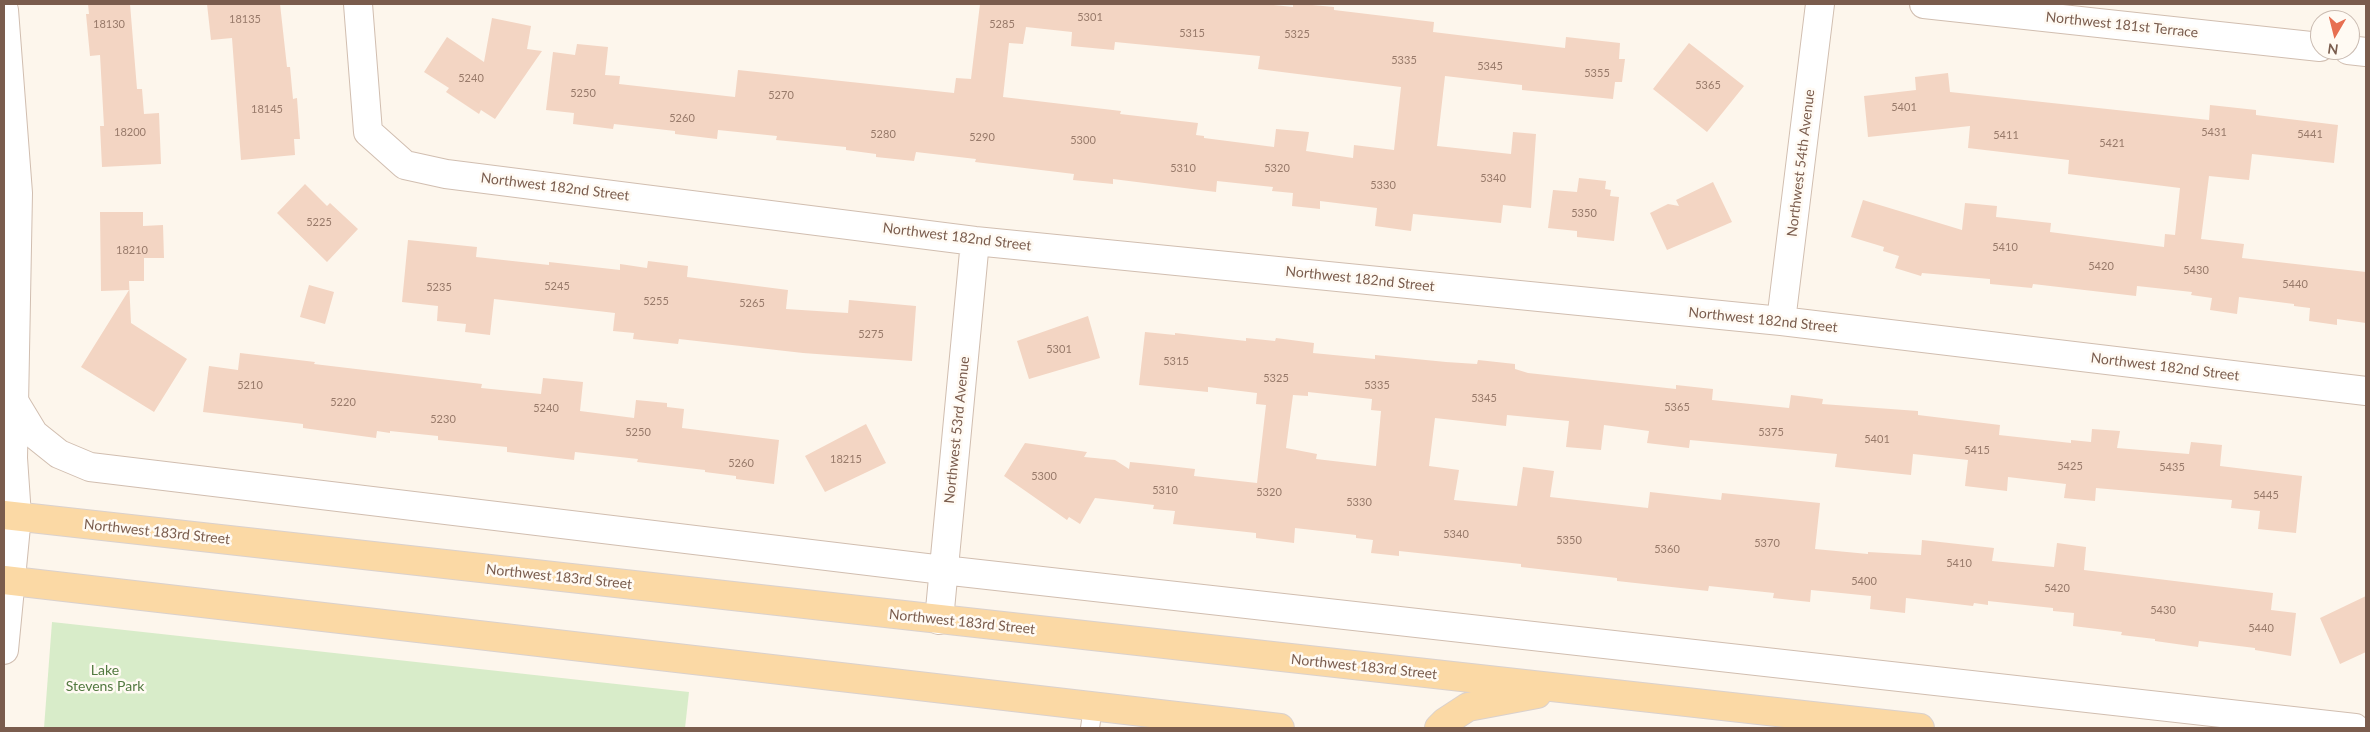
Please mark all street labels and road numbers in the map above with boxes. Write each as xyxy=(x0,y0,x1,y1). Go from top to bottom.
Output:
street label: Northwest 181st Terrace xyxy=(2045,9,2199,41)
street label: Northwest 54th Avenue xyxy=(1784,88,1818,238)
street label: Northwest 182nd Street xyxy=(480,170,630,204)
street label: Northwest 182nd Street xyxy=(882,220,1032,254)
street label: Northwest 182nd Street xyxy=(1285,263,1435,295)
street label: Northwest 182nd Street xyxy=(1688,304,1838,336)
street label: Northwest 182nd Street xyxy=(2090,350,2240,384)
street label: Northwest 53rd Avenue xyxy=(941,355,973,505)
street label: Northwest 183rd Street xyxy=(83,516,231,548)
street label: Northwest 183rd Street xyxy=(485,561,633,593)
street label: Northwest 183rd Street xyxy=(888,606,1036,638)
street label: Northwest 183rd Street xyxy=(1290,651,1438,683)

